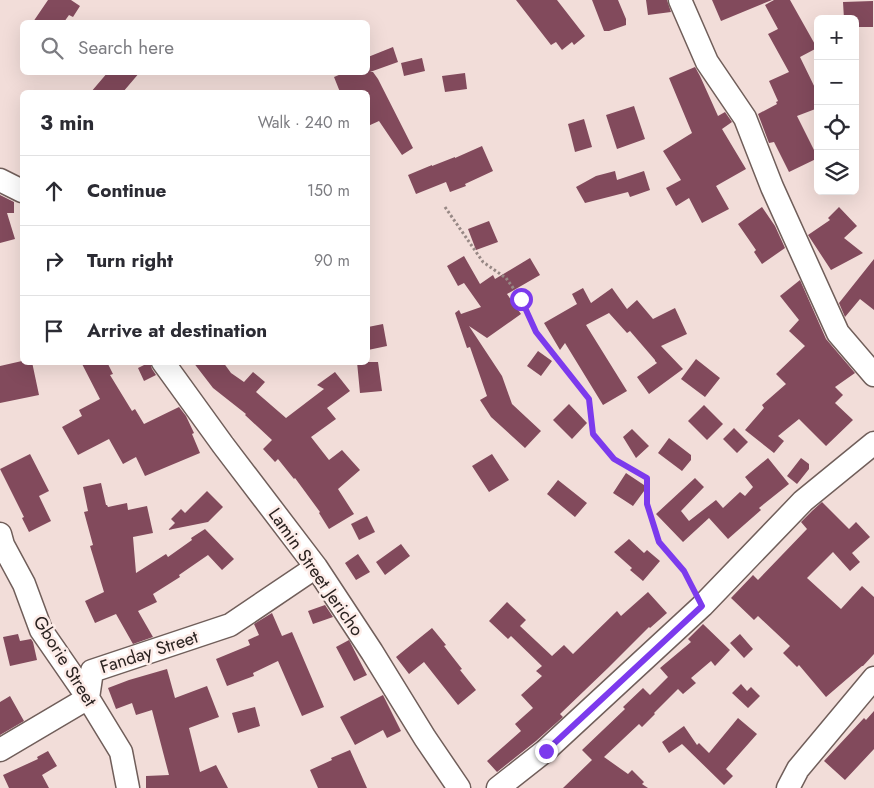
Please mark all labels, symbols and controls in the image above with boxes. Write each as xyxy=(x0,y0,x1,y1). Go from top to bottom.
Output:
map controls xyxy=(814,15,859,195)
button: + xyxy=(814,15,859,60)
search box xyxy=(20,20,370,75)
icon: search xyxy=(38,34,66,62)
text: Search here xyxy=(78,34,174,61)
button: − xyxy=(814,60,859,105)
button: locate xyxy=(814,105,859,150)
text: 3 min xyxy=(40,108,94,138)
text: Walk · 240 m xyxy=(258,111,350,134)
button: layers xyxy=(814,150,859,195)
icon: ahead xyxy=(40,177,68,205)
text: Continue xyxy=(87,177,166,204)
text: 150 m xyxy=(307,179,350,202)
icon: right xyxy=(40,247,68,275)
text: Turn right xyxy=(87,247,173,274)
text: 90 m xyxy=(314,249,350,272)
route start xyxy=(510,288,533,311)
icon: arrive xyxy=(40,317,68,345)
text: Arrive at destination xyxy=(87,317,267,344)
street label: Lamin Street Jericho xyxy=(262,503,370,641)
street label: Gborie Street xyxy=(27,611,104,712)
street label: Fanday Street xyxy=(97,624,202,680)
route end xyxy=(535,740,558,763)

